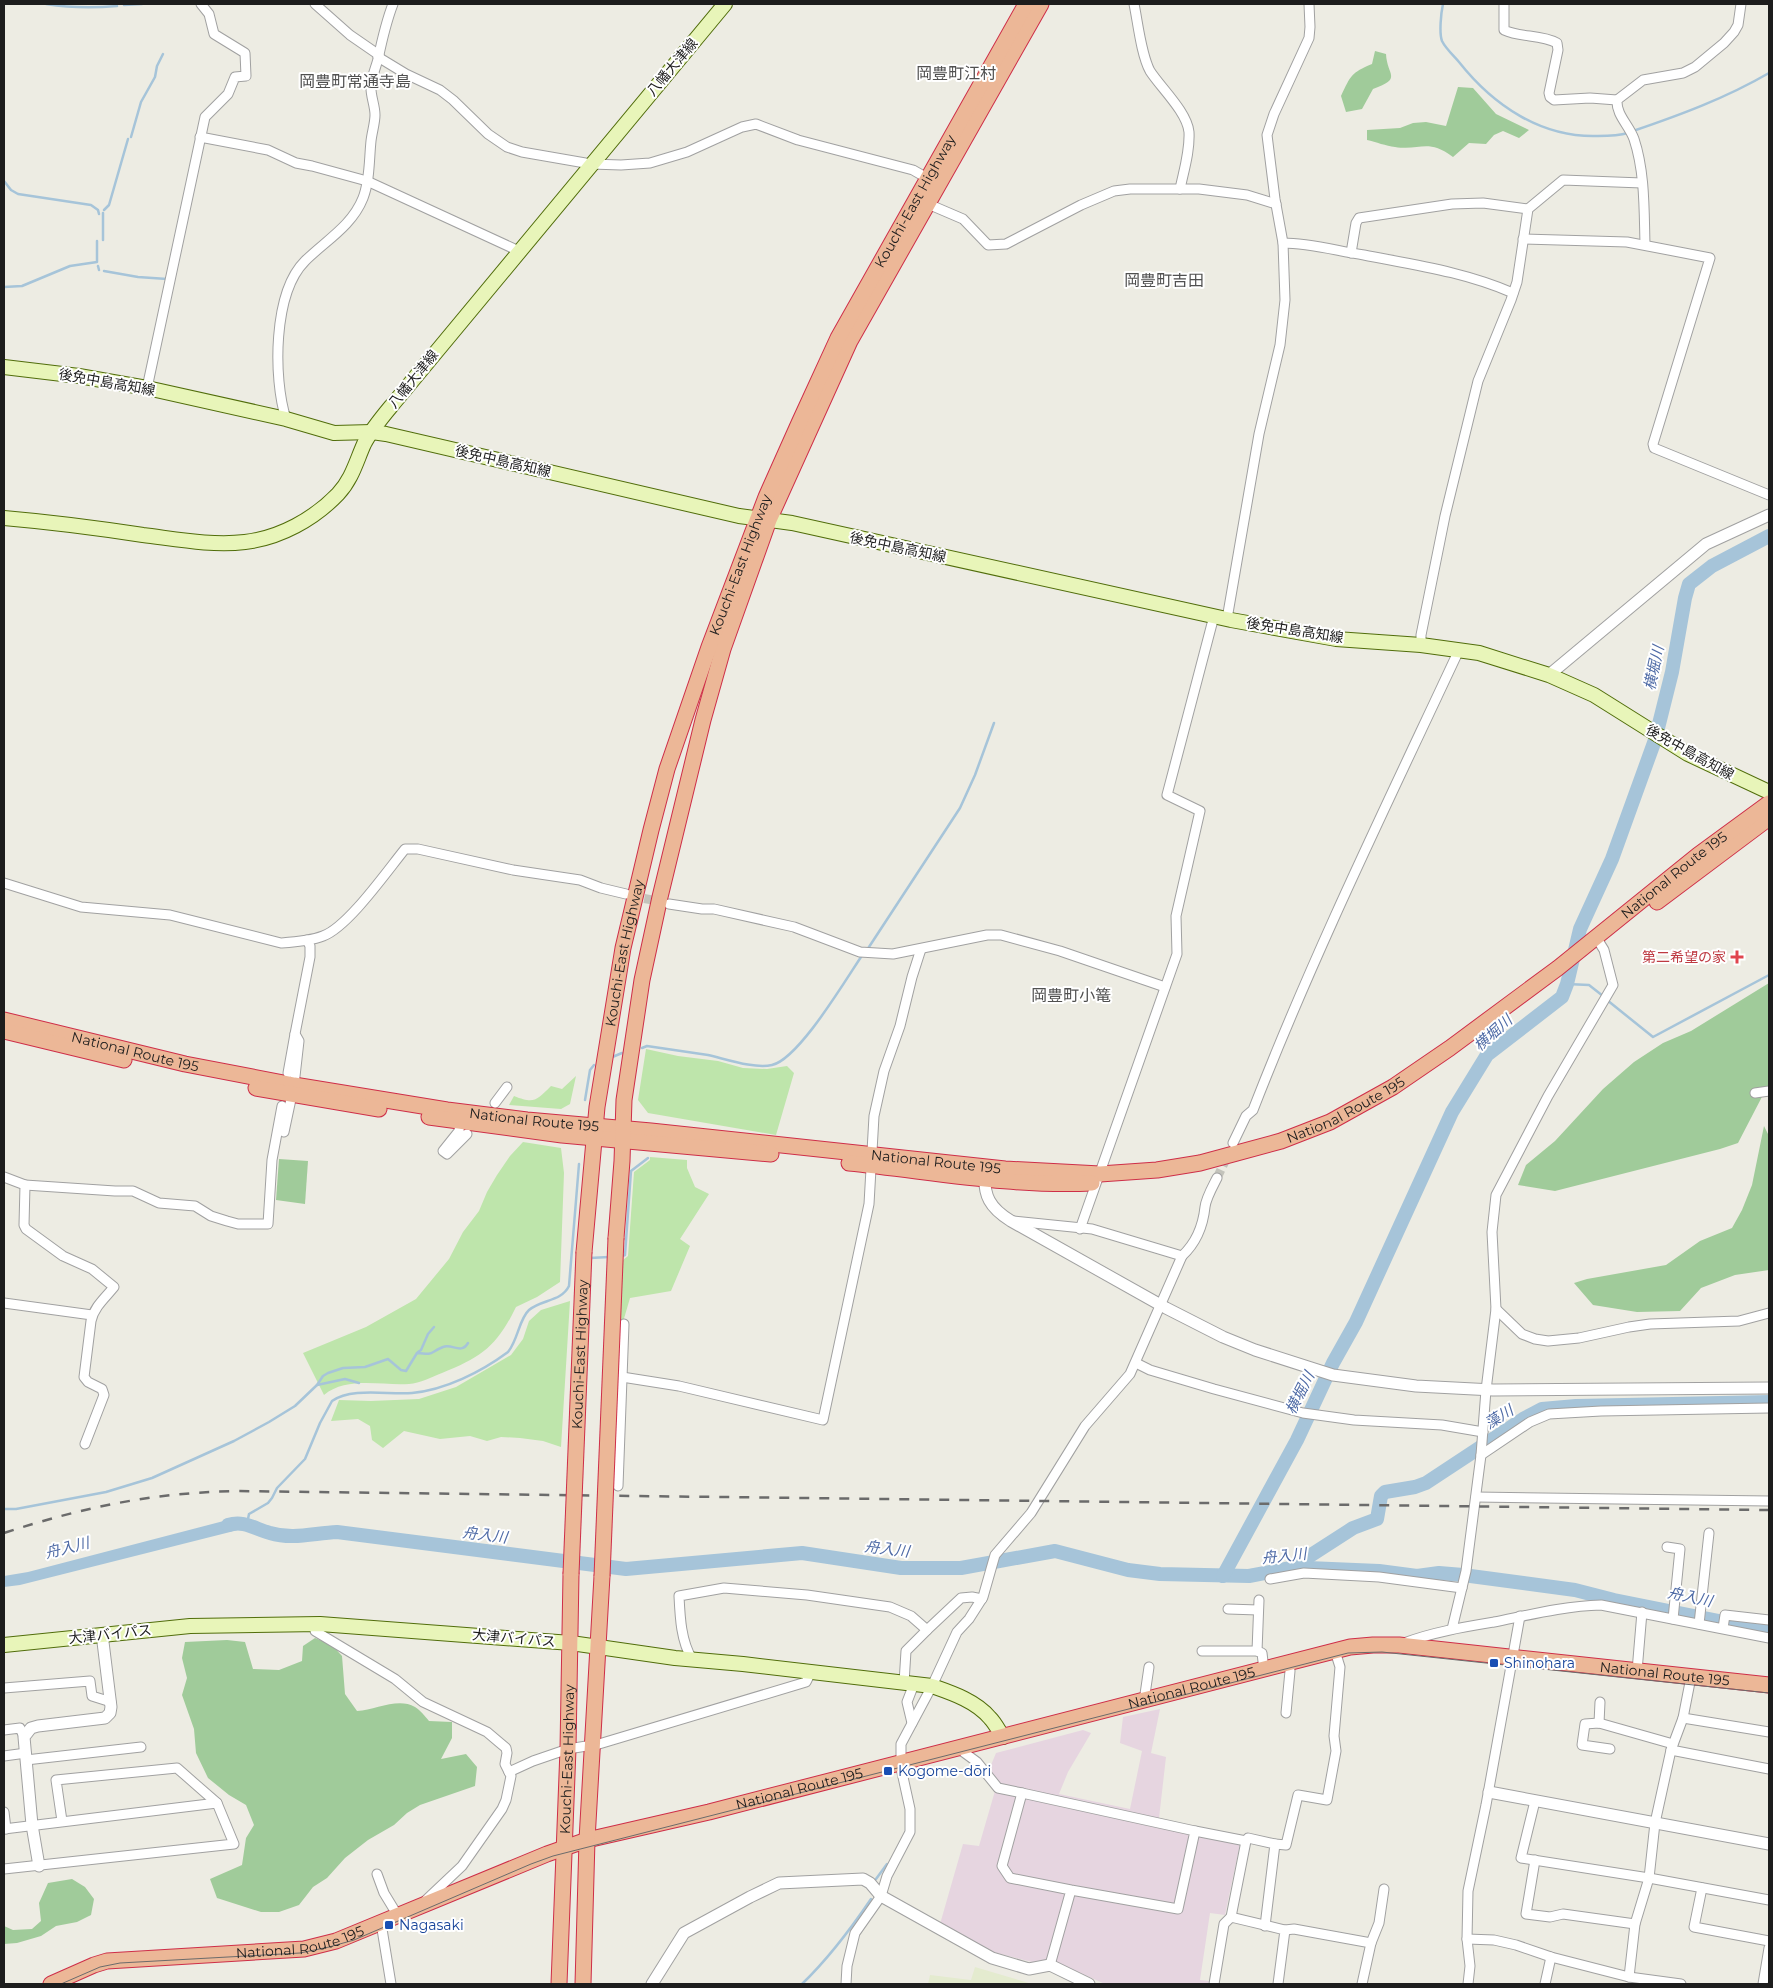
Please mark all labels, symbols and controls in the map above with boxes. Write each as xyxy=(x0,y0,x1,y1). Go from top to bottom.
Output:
street label: 八幡大津線 xyxy=(643,34,701,100)
district label: 岡豊町江村 xyxy=(916,64,996,83)
district label: 岡豊町常通寺島 xyxy=(299,72,411,91)
street label: Kouchi-East Highway xyxy=(870,131,960,271)
district label: 岡豊町吉田 xyxy=(1124,271,1204,290)
street label: 八幡大津線 xyxy=(384,346,442,412)
street label: 後免中島高知線 xyxy=(57,365,157,399)
street label: 後免中島高知線 xyxy=(453,441,553,481)
street label: Kouchi-East Highway xyxy=(705,491,775,638)
street label: 後免中島高知線 xyxy=(848,528,948,566)
street label: 後免中島高知線 xyxy=(1245,613,1345,647)
water label: 横堀川 xyxy=(1640,642,1668,692)
street label: 後免中島高知線 xyxy=(1643,720,1737,784)
street label: National Route 195 xyxy=(1617,828,1731,923)
street label: Kouchi-East Highway xyxy=(601,877,648,1028)
place label: 第二希望の家 xyxy=(1642,948,1726,966)
marker: 第二希望の家 xyxy=(1730,950,1744,964)
district label: 岡豊町小篭 xyxy=(1031,986,1111,1005)
water label: 横堀川 xyxy=(1470,1009,1517,1055)
street label: National Route 195 xyxy=(70,1028,200,1075)
street label: National Route 195 xyxy=(1284,1073,1408,1147)
street label: National Route 195 xyxy=(468,1104,600,1135)
street label: National Route 195 xyxy=(870,1146,1002,1178)
street label: Kouchi-East Highway xyxy=(568,1279,592,1429)
water label: 横堀川 xyxy=(1281,1367,1319,1417)
water label: 藻川 xyxy=(1481,1400,1518,1433)
water label: 舟入川 xyxy=(462,1522,511,1547)
water label: 舟入川 xyxy=(43,1532,93,1562)
water label: 舟入川 xyxy=(864,1536,913,1561)
water label: 舟入川 xyxy=(1261,1543,1309,1567)
water label: 舟入川 xyxy=(1666,1583,1716,1611)
street label: 大津バイパス xyxy=(67,1621,153,1647)
street label: 大津バイパス xyxy=(472,1625,556,1651)
place label: Shinohara xyxy=(1504,1654,1575,1672)
marker: Shinohara xyxy=(1488,1657,1500,1669)
street label: National Route 195 xyxy=(1599,1658,1731,1690)
street label: National Route 195 xyxy=(1126,1663,1257,1713)
street label: Kouchi-East Highway xyxy=(556,1684,578,1834)
place label: Kogome-dōri xyxy=(898,1762,991,1780)
street label: National Route 195 xyxy=(734,1764,865,1814)
marker: Kogome-dōri xyxy=(882,1765,894,1777)
place label: Nagasaki xyxy=(399,1916,464,1934)
marker: Nagasaki xyxy=(383,1919,395,1931)
street label: National Route 195 xyxy=(235,1921,367,1962)

